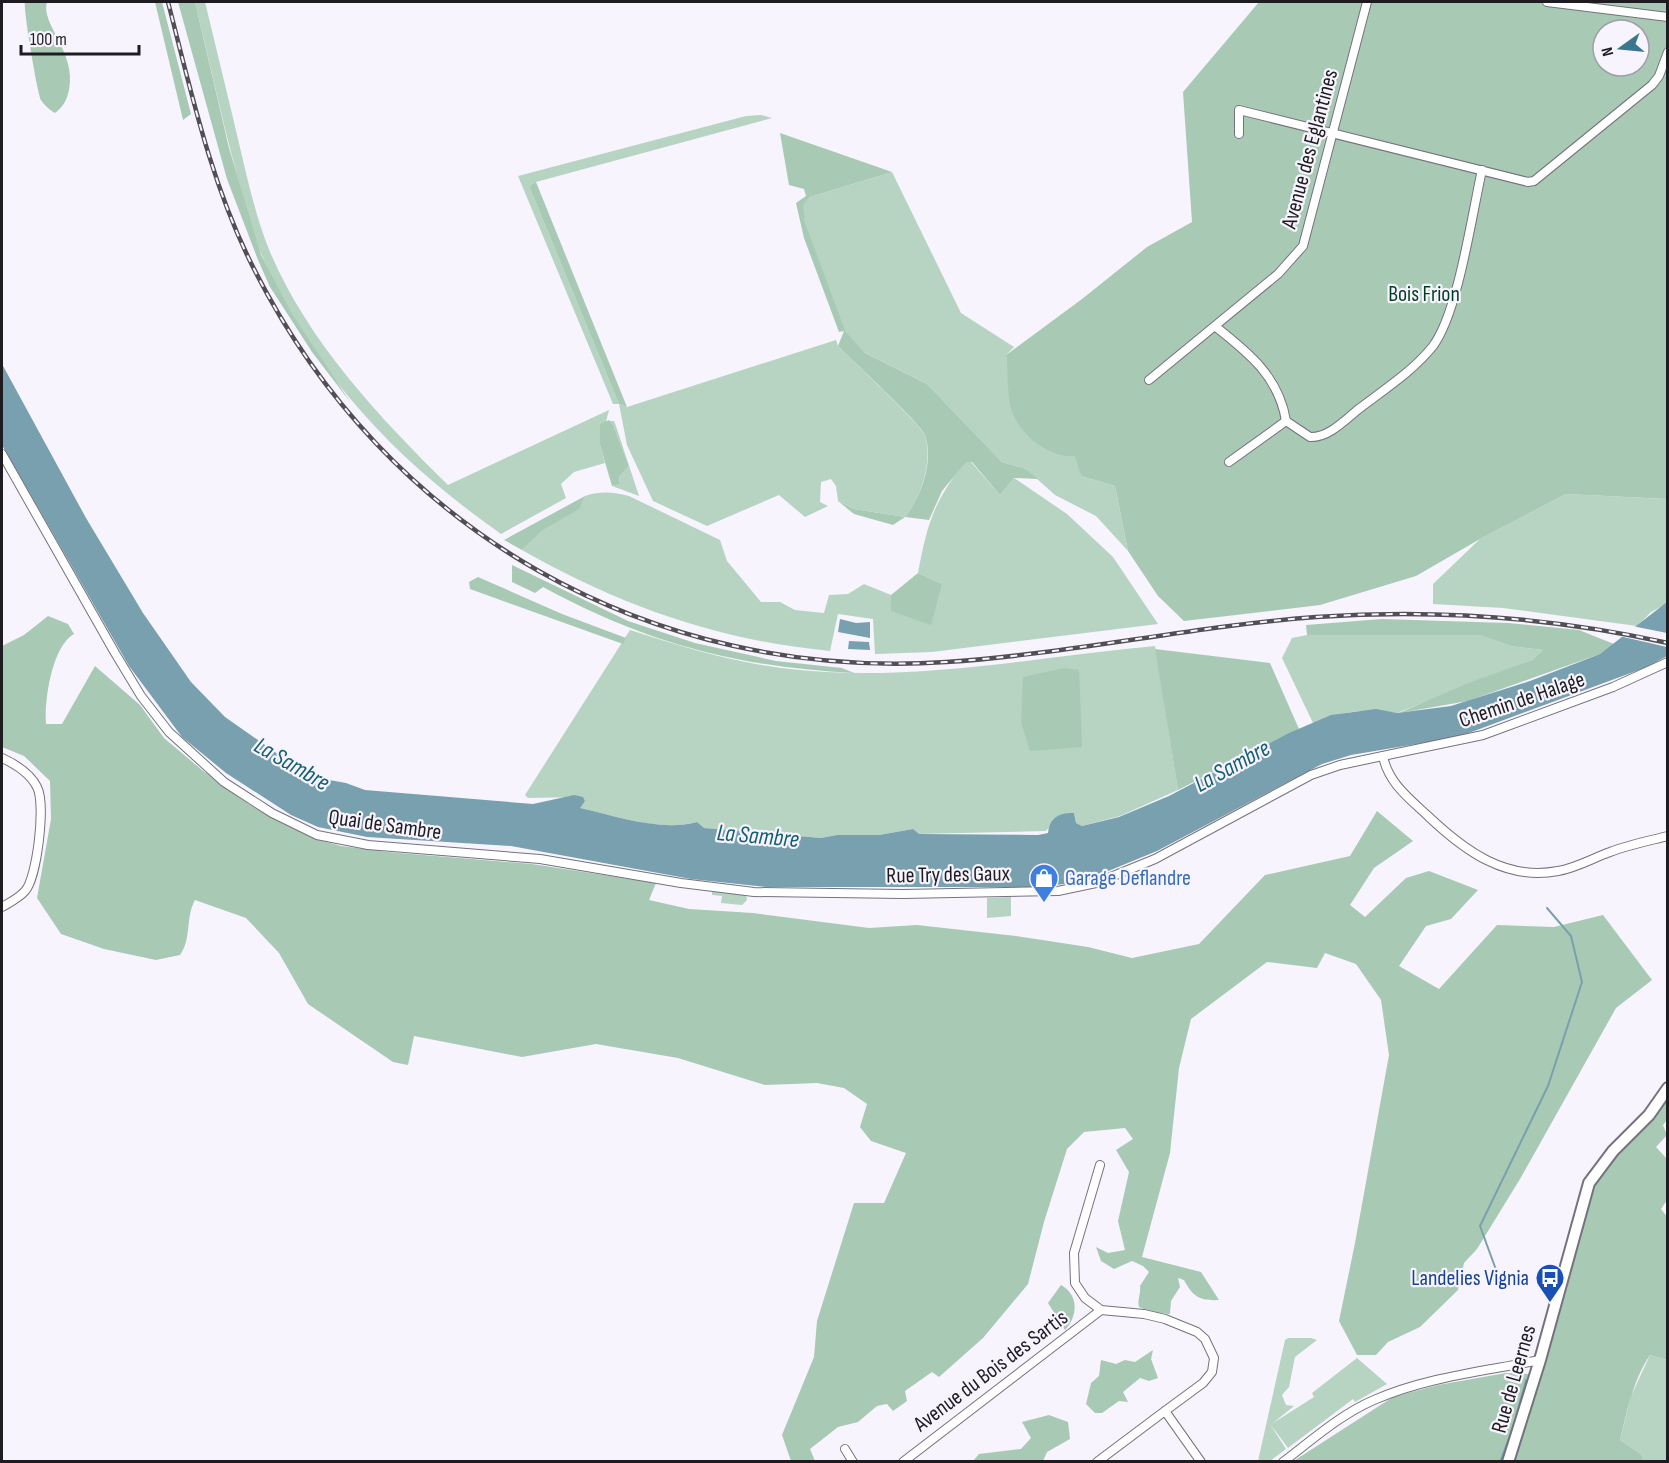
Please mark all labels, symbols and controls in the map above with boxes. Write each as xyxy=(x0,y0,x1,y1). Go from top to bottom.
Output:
scale bar xyxy=(21,18,140,56)
north arrow xyxy=(1591,18,1651,78)
text: 100 m xyxy=(30,29,67,50)
text: N xyxy=(1598,45,1618,58)
street label: Avenue des Eglantines xyxy=(1276,66,1344,232)
park label: Bois Frion xyxy=(1388,281,1460,308)
street label: Chemin de Halage xyxy=(1456,666,1588,734)
water label: La Sambre xyxy=(249,731,335,797)
water label: La Sambre xyxy=(1189,733,1275,799)
street label: Quai de Sambre xyxy=(327,804,443,846)
water label: La Sambre xyxy=(716,818,800,854)
street label: Rue Try des Gaux xyxy=(886,860,1011,890)
shop icon: Garage Deflandre xyxy=(1028,862,1060,904)
place label: Garage Deflandre xyxy=(1065,865,1191,892)
bus stop icon: Landelies Vignia xyxy=(1534,1262,1566,1304)
place label: Landelies Vignia xyxy=(1411,1265,1529,1292)
street label: Avenue du Bois des Sartis xyxy=(908,1304,1074,1438)
street label: Rue de Leernes xyxy=(1486,1322,1542,1436)

